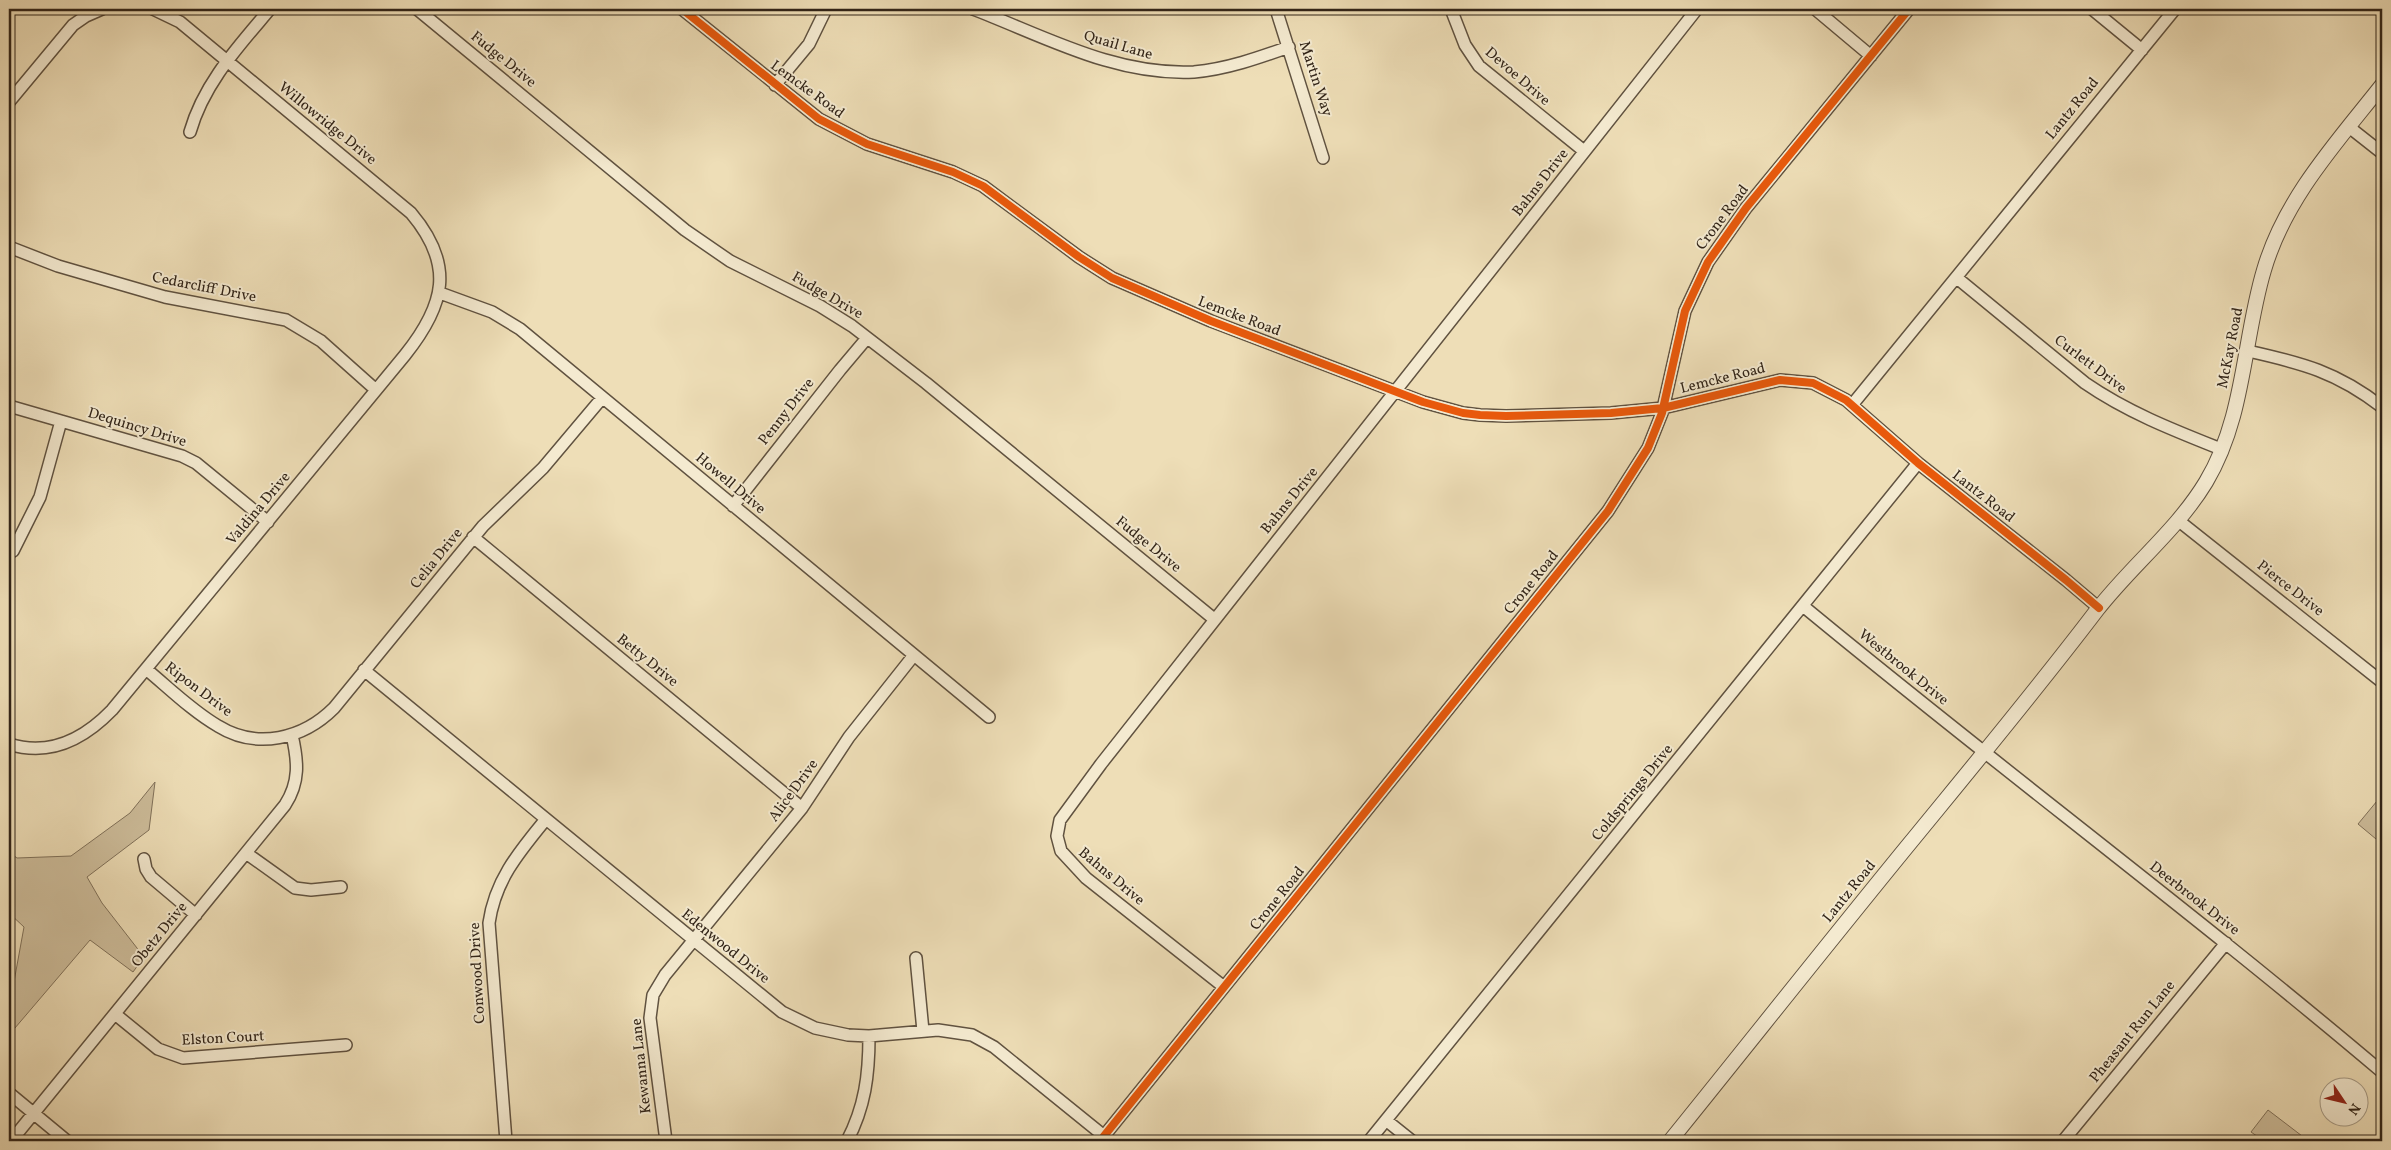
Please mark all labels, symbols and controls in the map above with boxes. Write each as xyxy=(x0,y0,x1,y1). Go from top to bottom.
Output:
street label: Quail Lane xyxy=(1081,26,1155,66)
street label: Fudge Drive xyxy=(466,27,540,93)
street label: Martin Way xyxy=(1293,39,1337,119)
street label: Devoe Drive xyxy=(1480,43,1554,111)
street label: Lemcke Road xyxy=(766,56,848,124)
street label: Lantz Road xyxy=(2041,73,2105,145)
street label: Willowridge Drive xyxy=(273,78,381,170)
street label: Bahns Drive xyxy=(1508,145,1574,221)
street label: Crone Road xyxy=(1691,181,1755,255)
street label: Fudge Drive xyxy=(787,267,867,325)
street label: Cedarcliff Drive xyxy=(150,268,258,308)
street label: Lemcke Road xyxy=(1195,292,1283,342)
street label: McKay Road xyxy=(2213,306,2249,390)
street label: Curlett Drive xyxy=(2049,331,2131,399)
street label: Lemcke Road xyxy=(1678,358,1768,400)
street label: Penny Drive xyxy=(754,374,820,450)
street label: Dequincy Drive xyxy=(85,403,189,453)
street label: Howell Drive xyxy=(690,448,770,520)
street label: Bahns Drive xyxy=(1256,463,1324,539)
street label: Lantz Road xyxy=(1947,466,2019,528)
street label: Valdina Drive xyxy=(222,468,296,550)
street label: Fudge Drive xyxy=(1111,512,1185,578)
street label: Celia Drive xyxy=(406,524,468,594)
street label: Crone Road xyxy=(1500,546,1564,620)
street label: Pierce Drive xyxy=(2252,556,2328,622)
street label: Westbrook Drive xyxy=(1853,625,1953,711)
street label: Betty Drive xyxy=(612,630,682,692)
street label: Ripon Drive xyxy=(160,658,236,722)
street label: Coldsprings Drive xyxy=(1587,740,1679,846)
street label: Alice Drive xyxy=(764,755,824,827)
street label: Bahns Drive xyxy=(1073,843,1149,911)
street label: Lantz Road xyxy=(1818,856,1882,928)
street label: Deerbrook Drive xyxy=(2144,857,2244,941)
street label: Crone Road xyxy=(1246,862,1310,936)
street label: Obetz Drive xyxy=(127,898,193,972)
street label: Edenwood Drive xyxy=(676,905,774,989)
street label: Conwood Drive xyxy=(465,922,491,1024)
street label: Pheasant Run Lane xyxy=(2085,976,2181,1088)
street label: Kewanna Lane xyxy=(627,1017,657,1115)
street label: Elston Court xyxy=(181,1026,265,1052)
north arrow xyxy=(2318,1078,2368,1128)
text: N xyxy=(2343,1099,2364,1118)

